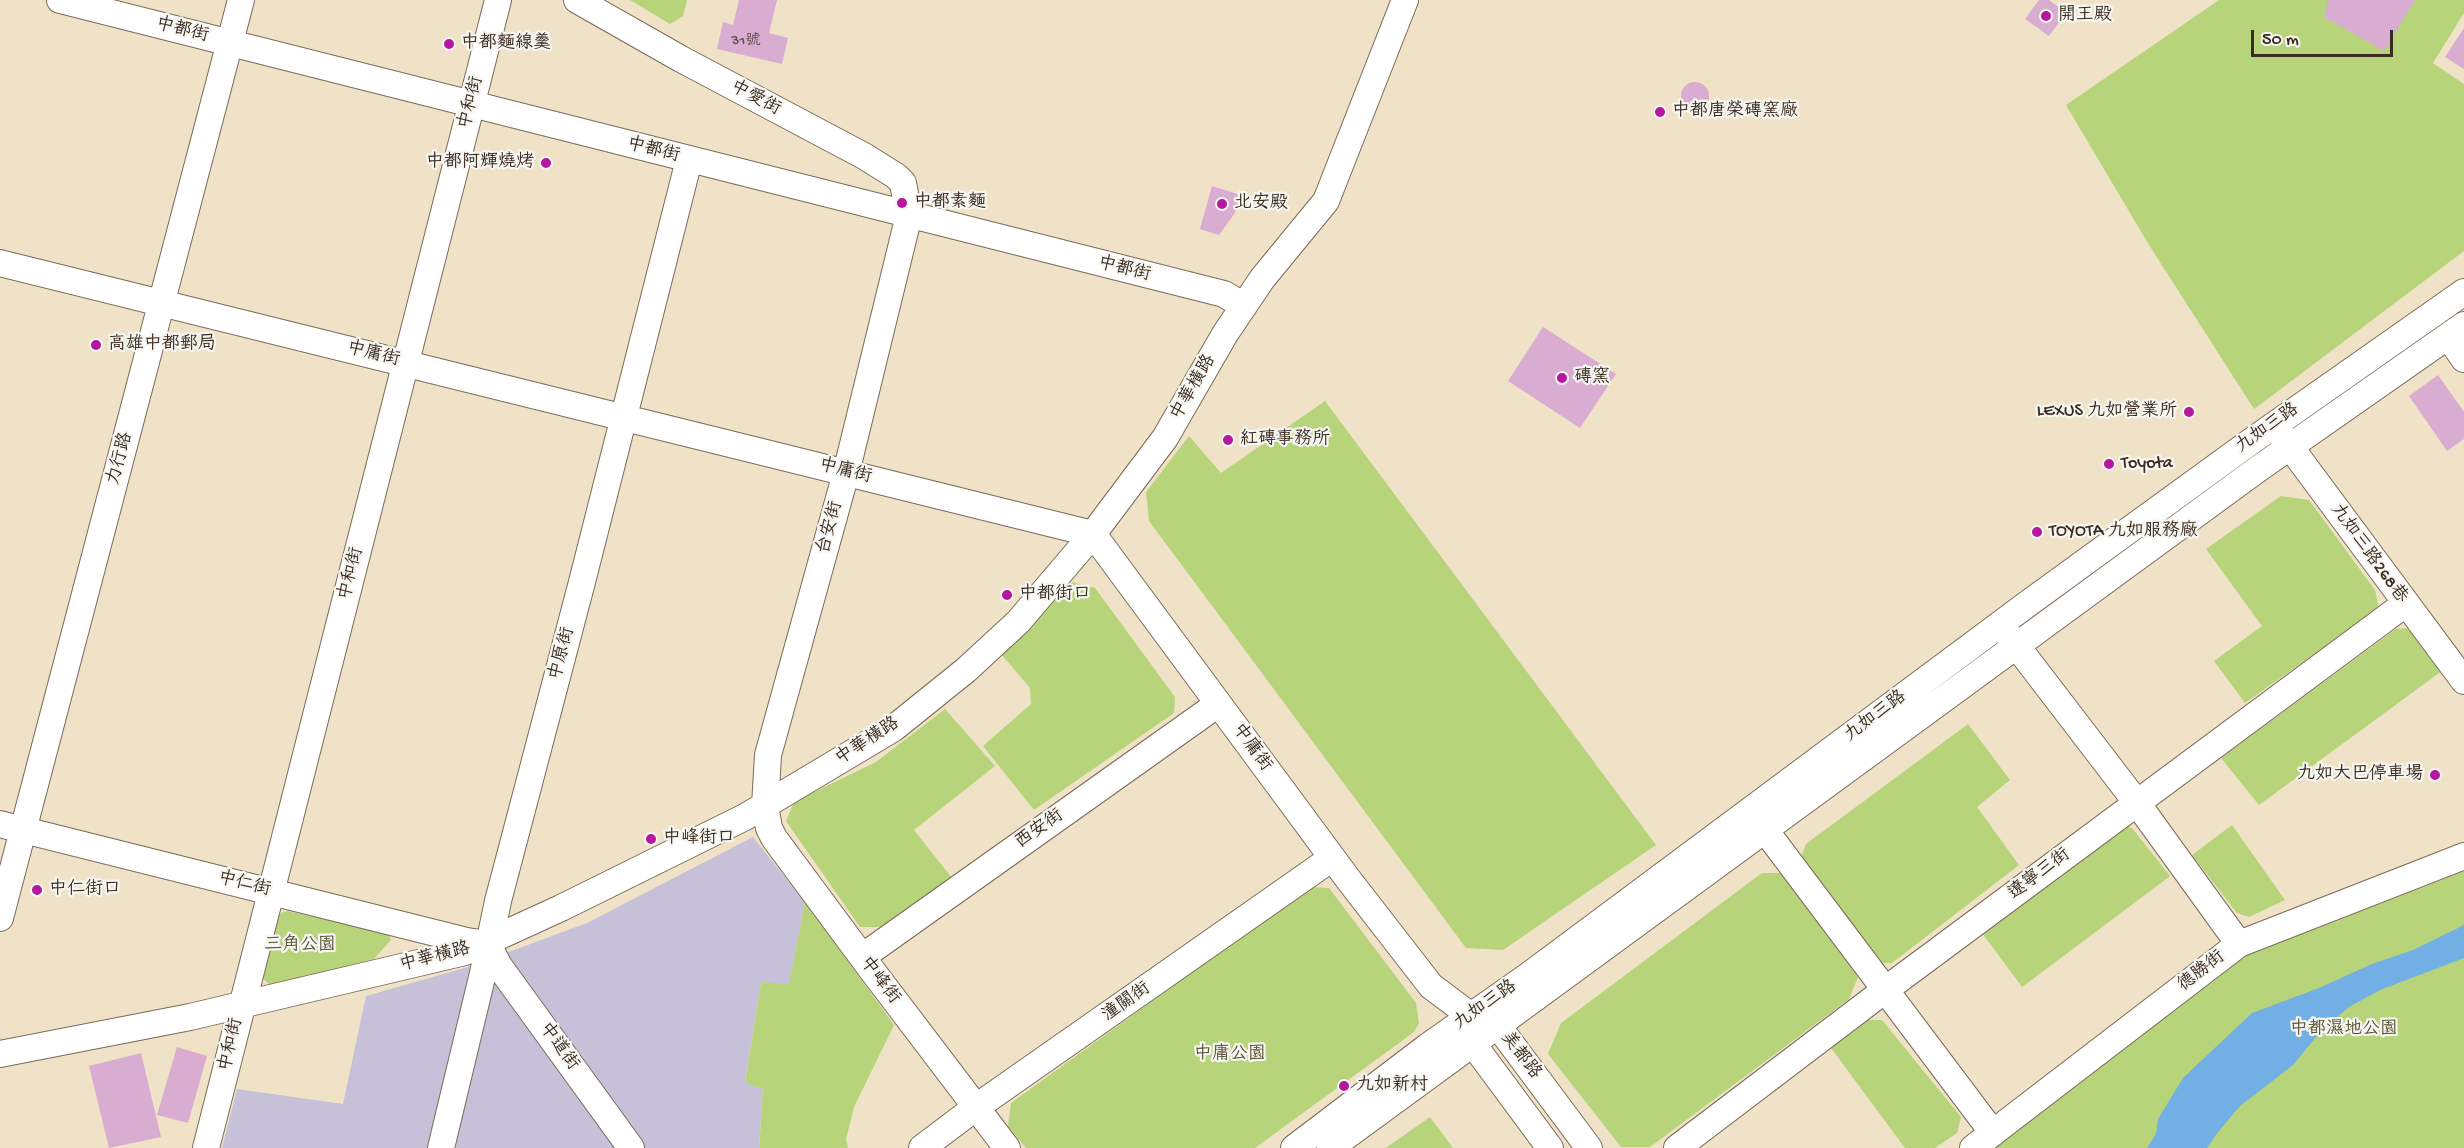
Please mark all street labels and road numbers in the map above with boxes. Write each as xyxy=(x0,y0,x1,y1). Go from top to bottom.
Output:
street label: 中都街 xyxy=(153,14,211,48)
street label: 中和街 xyxy=(455,74,489,132)
street label: 中愛街 xyxy=(726,77,784,121)
street label: 中都街 xyxy=(624,134,682,168)
street label: 中都街 xyxy=(1095,253,1153,287)
street label: 中庸街 xyxy=(344,338,402,372)
street label: 中華橫路 xyxy=(1167,351,1221,425)
street label: 九如三路 xyxy=(2232,400,2304,458)
street label: 力行路 xyxy=(104,430,138,488)
street label: 中庸街 xyxy=(816,455,874,489)
street label: 台安街 xyxy=(814,499,848,557)
street label: 九如三路268巷 xyxy=(2325,500,2411,608)
street label: 中和街 xyxy=(335,545,369,603)
street label: 中原街 xyxy=(546,625,580,683)
street label: 九如三路 xyxy=(1841,687,1911,747)
street label: 中華橫路 xyxy=(832,713,904,771)
street label: 中庸街 xyxy=(1226,720,1276,776)
street label: 西安街 xyxy=(1012,806,1068,854)
street label: 遼寧三街 xyxy=(2005,845,2075,905)
street label: 中仁街 xyxy=(215,868,273,902)
street label: 中華橫路 xyxy=(397,939,473,977)
street label: 德勝街 xyxy=(2174,947,2230,997)
street label: 中峰街 xyxy=(854,953,904,1009)
street label: 九如三路 xyxy=(1450,977,1522,1035)
street label: 潼關街 xyxy=(1099,979,1155,1027)
street label: 中和街 xyxy=(215,1016,249,1074)
street label: 中道街 xyxy=(533,1019,583,1075)
street label: 美都路 xyxy=(1495,1028,1545,1084)

